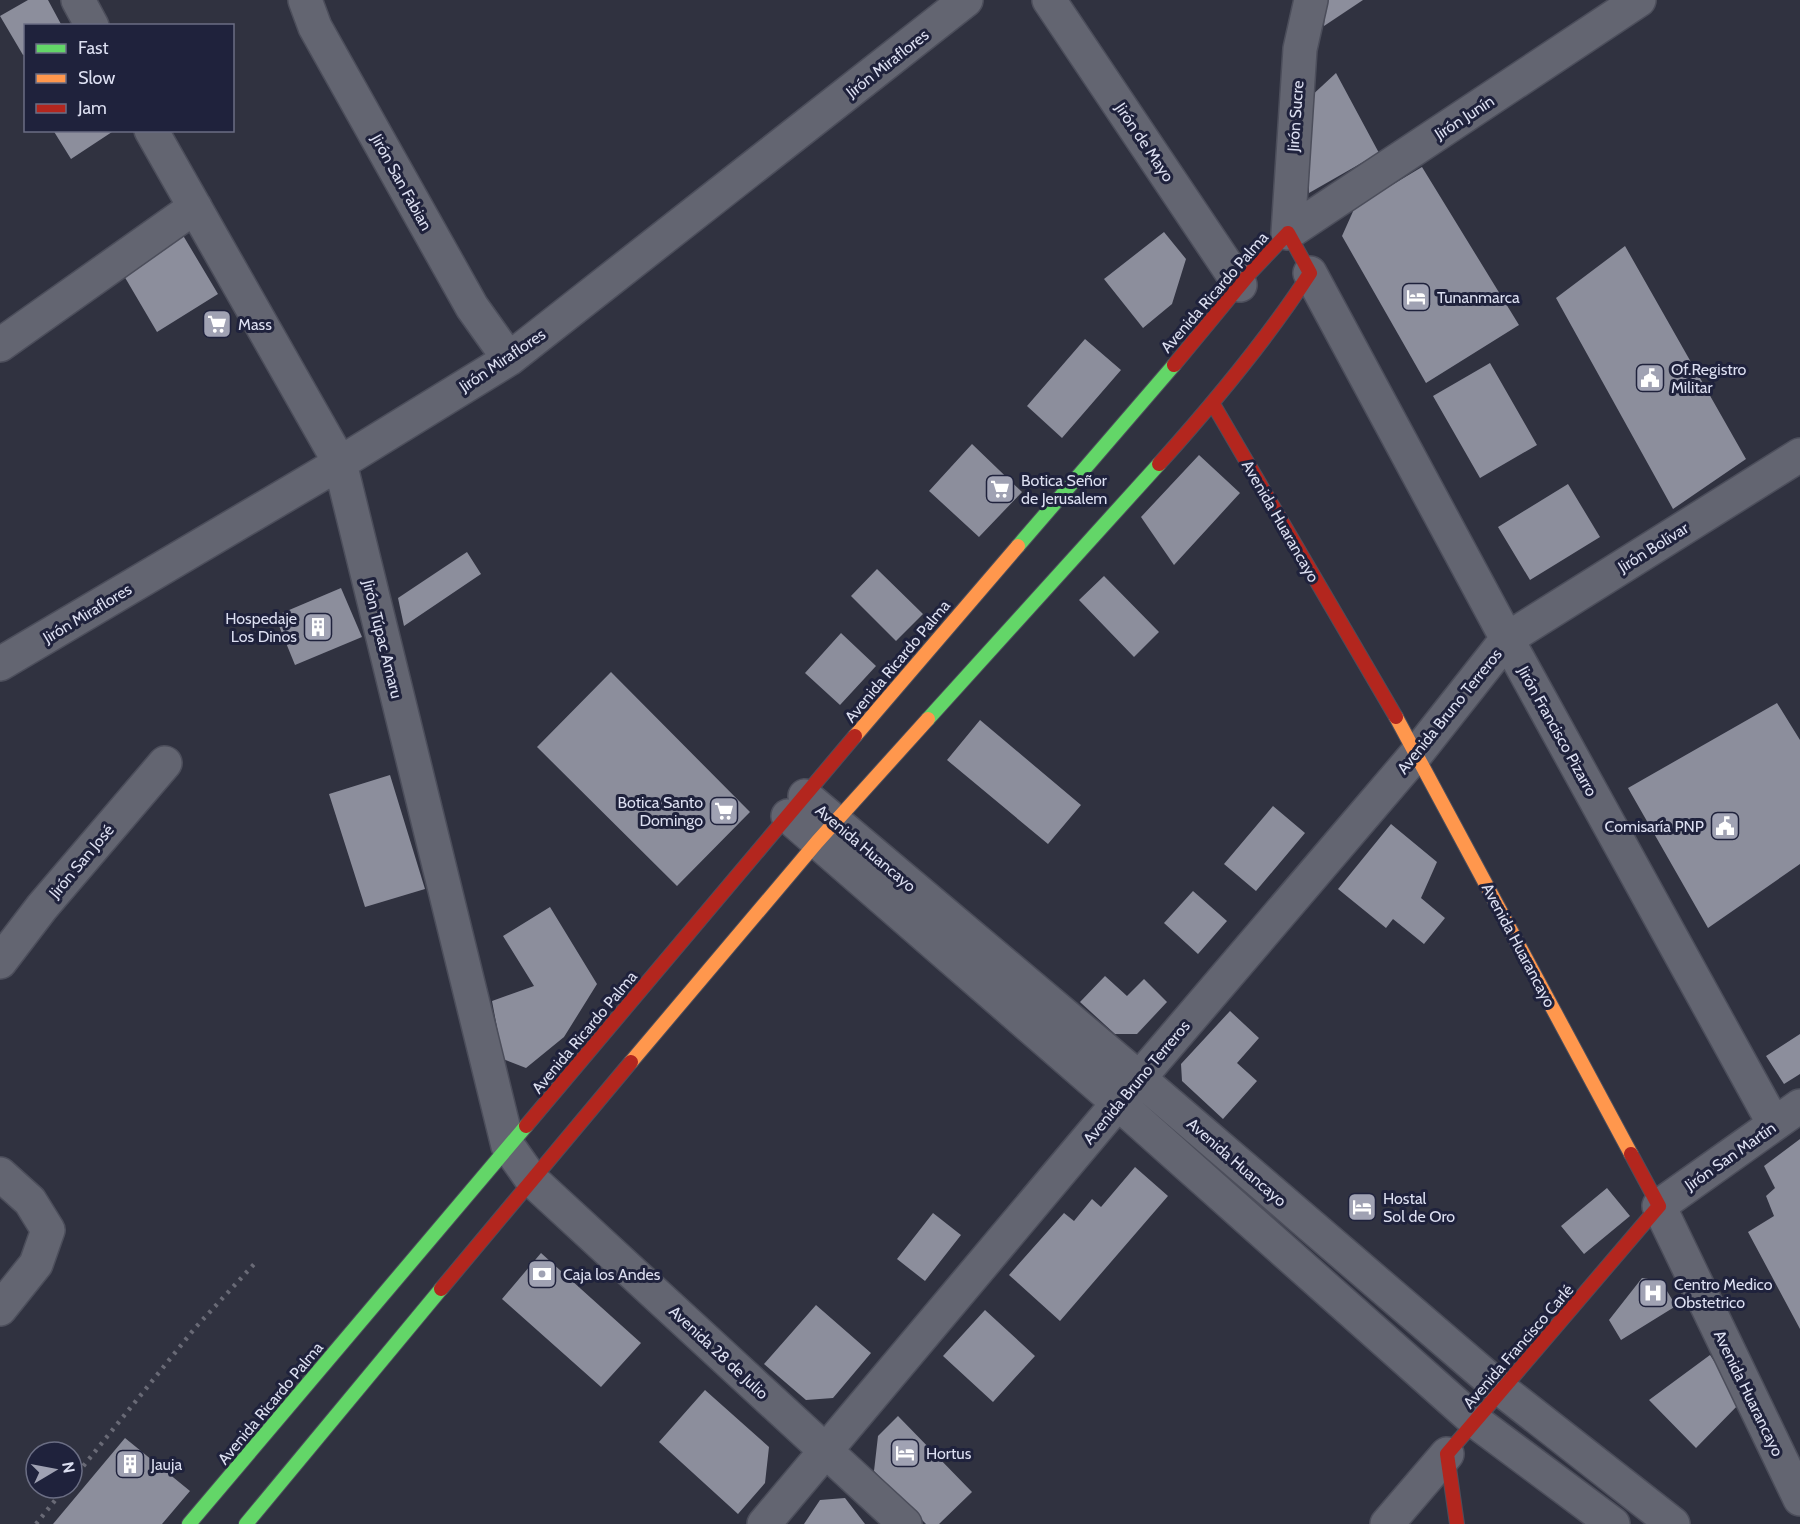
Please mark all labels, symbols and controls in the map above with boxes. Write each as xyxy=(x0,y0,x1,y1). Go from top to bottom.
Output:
legend xyxy=(24,24,234,132)
street label: Jirón Miraflores xyxy=(841,25,933,102)
text: Fast xyxy=(78,37,109,59)
text: Slow xyxy=(78,67,115,89)
street label: Jirón Sucre xyxy=(1283,80,1307,153)
street label: Jirón Junín xyxy=(1430,91,1498,144)
text: Jam xyxy=(77,97,107,119)
street label: Jirón de Mayo xyxy=(1111,98,1178,186)
street label: Jirón San Fabian xyxy=(367,130,436,234)
street label: Avenida Ricardo Palma xyxy=(1157,228,1272,357)
hotel icon: Tunanmarca xyxy=(1400,281,1432,313)
place label: Tunanmarca xyxy=(1437,288,1520,307)
supermarket icon: Mass xyxy=(201,308,233,340)
place label: Mass xyxy=(238,315,272,334)
street label: Jirón Miraflores xyxy=(455,324,549,397)
place label: Of.Registro Militar xyxy=(1671,360,1746,397)
public building icon: Of.Registro Militar xyxy=(1634,362,1666,394)
street label: Avenida Huarancayo xyxy=(1238,457,1323,586)
place label: Botica Señor de Jerusalem xyxy=(1021,471,1108,508)
supermarket icon: Botica Señor de Jerusalem xyxy=(984,473,1016,505)
street label: Jirón Bolívar xyxy=(1614,518,1693,577)
street label: Jirón Túpac Amaru xyxy=(358,577,406,700)
street label: Jirón Miraflores xyxy=(39,579,135,648)
street label: Avenida Ricardo Palma xyxy=(841,596,954,726)
place label: Hospedaje Los Dinos xyxy=(225,609,297,646)
building icon: Hospedaje Los Dinos xyxy=(302,611,334,643)
street label: Avenida Bruno Terreros xyxy=(1393,645,1506,778)
street label: Jirón Francisco Pizarro xyxy=(1513,662,1601,800)
place label: Botica Santo Domingo xyxy=(617,793,703,830)
supermarket icon: Botica Santo Domingo xyxy=(708,795,740,827)
street label: Avenida Huancayo xyxy=(812,801,920,896)
public building icon: Comisaría PNP xyxy=(1709,810,1741,842)
place label: Comisaría PNP xyxy=(1605,817,1704,836)
street label: Jirón San José xyxy=(44,821,118,903)
street label: Avenida Huarancayo xyxy=(1478,880,1559,1011)
street label: Avenida Ricardo Palma xyxy=(528,967,641,1097)
street label: Avenida Bruno Terreros xyxy=(1079,1016,1194,1148)
street label: Avenida Huancayo xyxy=(1183,1114,1290,1211)
street label: Jirón San Martín xyxy=(1680,1118,1779,1195)
place label: Hostal Sol de Oro xyxy=(1383,1189,1455,1226)
hotel icon: Hostal Sol de Oro xyxy=(1346,1191,1378,1223)
bank icon: Caja los Andes xyxy=(526,1258,558,1290)
place label: Caja los Andes xyxy=(563,1265,661,1284)
place label: Centro Medico Obstetrico xyxy=(1674,1275,1773,1312)
hospital icon: Centro Medico Obstetrico xyxy=(1637,1277,1669,1309)
street label: Avenida Francisco Carlé xyxy=(1459,1280,1577,1412)
street label: Avenida 28 de Julio xyxy=(665,1302,772,1403)
street label: Avenida Huarancayo xyxy=(1710,1327,1787,1459)
street label: Avenida Ricardo Palma xyxy=(214,1338,327,1468)
hotel icon: Hortus xyxy=(889,1437,921,1469)
north arrow xyxy=(24,1440,84,1500)
place label: Hortus xyxy=(926,1444,972,1463)
building icon: Jauja xyxy=(114,1448,146,1480)
place label: Jauja xyxy=(150,1455,182,1474)
text: N xyxy=(58,1460,79,1475)

